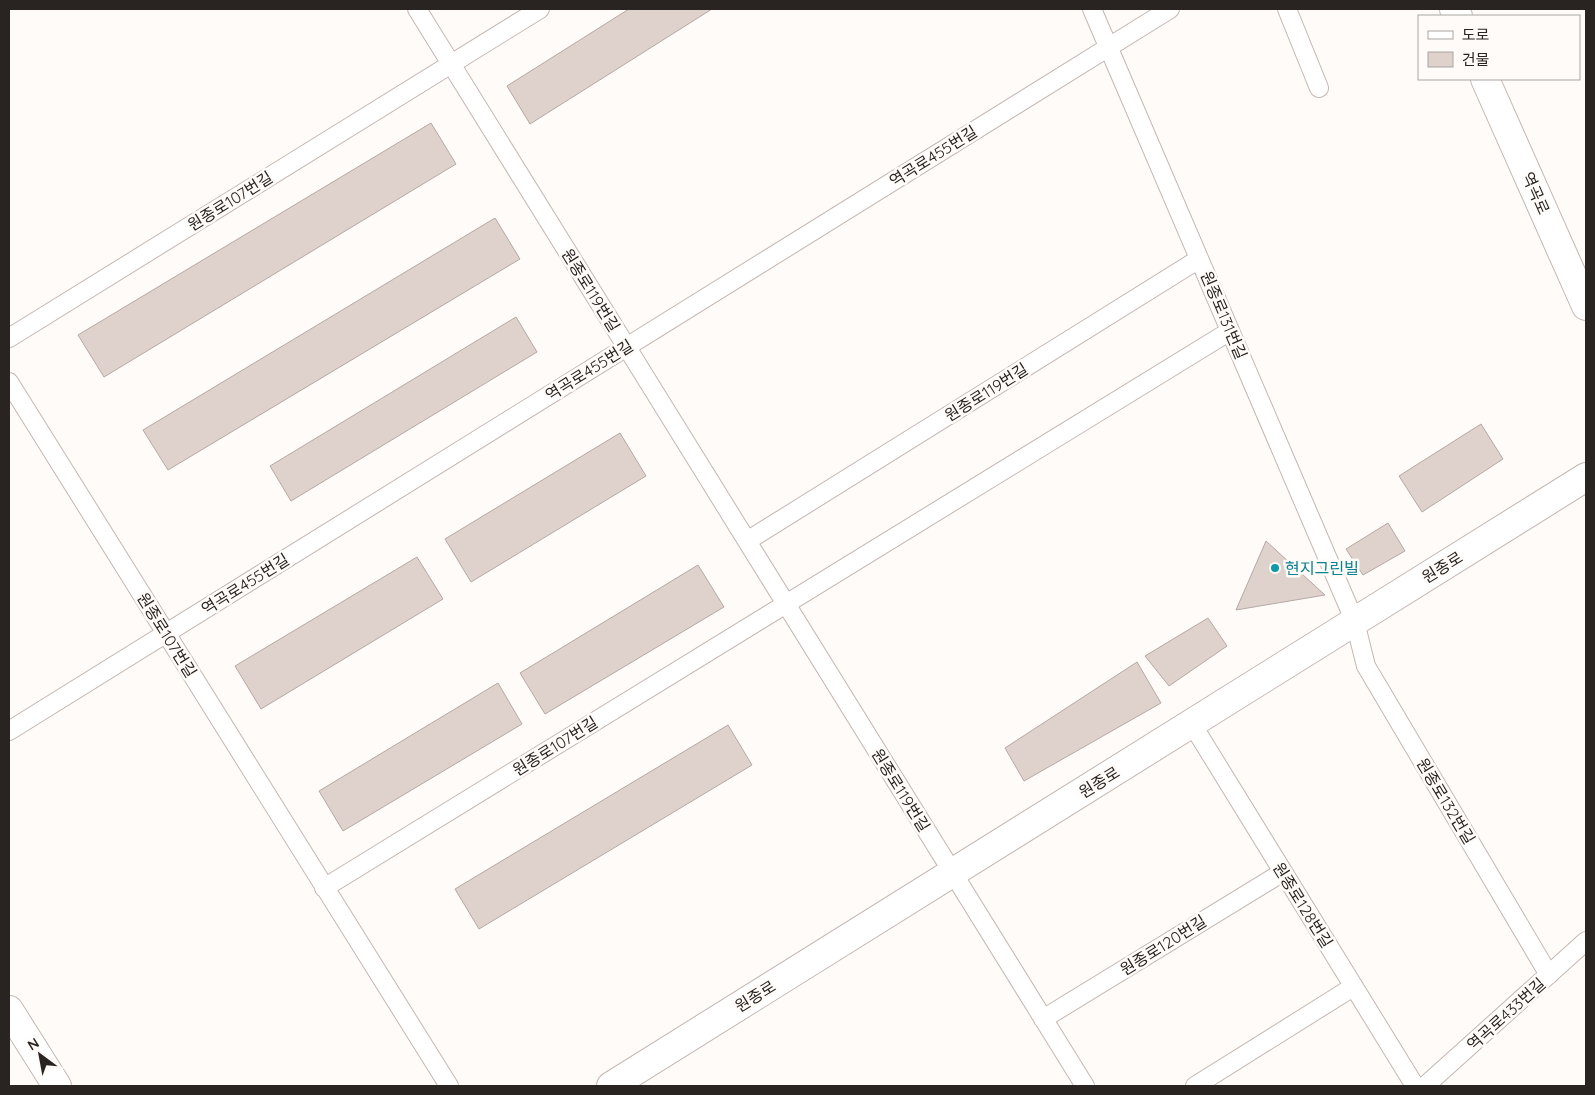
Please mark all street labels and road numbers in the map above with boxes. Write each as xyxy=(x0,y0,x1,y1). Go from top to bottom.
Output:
street label: 역곡로455번길 xyxy=(885,121,981,191)
street label: 원종로107번길 xyxy=(184,167,276,235)
street label: 역곡로 xyxy=(1518,169,1554,217)
street label: 원종로119번길 xyxy=(558,245,624,335)
street label: 원종로131번길 xyxy=(1196,268,1252,362)
street label: 역곡로455번길 xyxy=(541,335,637,405)
street label: 원종로119번길 xyxy=(941,359,1031,425)
street label: 원종로 xyxy=(1418,547,1466,587)
street label: 역곡로455번길 xyxy=(197,549,293,619)
street label: 원종로107번길 xyxy=(133,589,201,681)
street label: 원종로107번길 xyxy=(509,712,601,780)
street label: 원종로119번길 xyxy=(868,745,934,835)
street label: 원종로132번길 xyxy=(1413,754,1479,848)
street label: 원종로 xyxy=(1075,762,1123,802)
street label: 원종로128번길 xyxy=(1269,859,1337,951)
street label: 원종로120번길 xyxy=(1116,911,1210,979)
street label: 역곡로433번길 xyxy=(1463,974,1549,1054)
street label: 원종로 xyxy=(731,976,779,1016)

